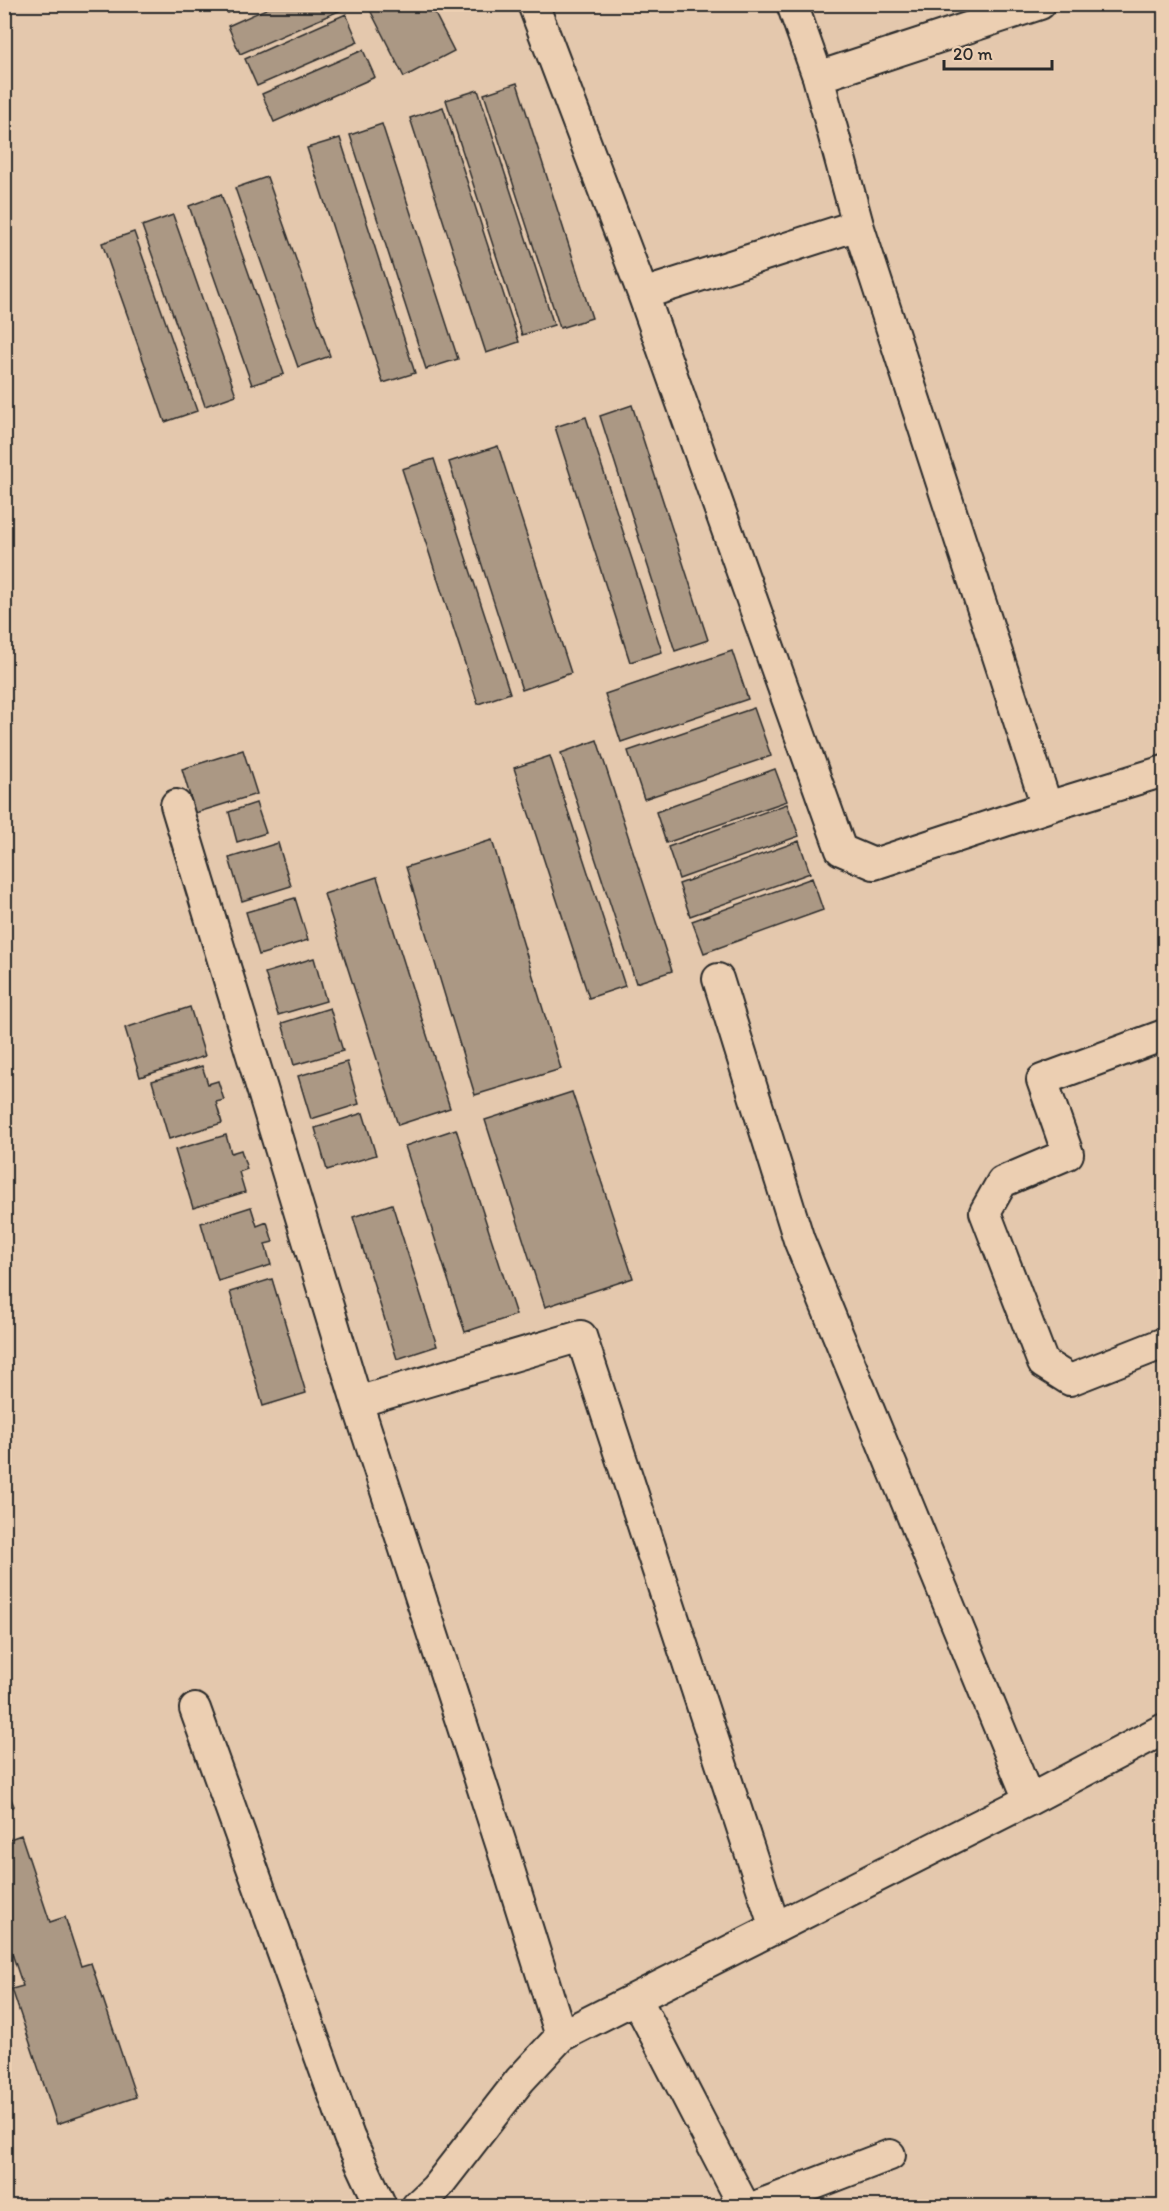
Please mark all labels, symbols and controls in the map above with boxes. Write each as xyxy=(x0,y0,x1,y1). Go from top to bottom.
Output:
scale bar xyxy=(944,33,1052,71)
text: 20 m xyxy=(953,43,993,65)

